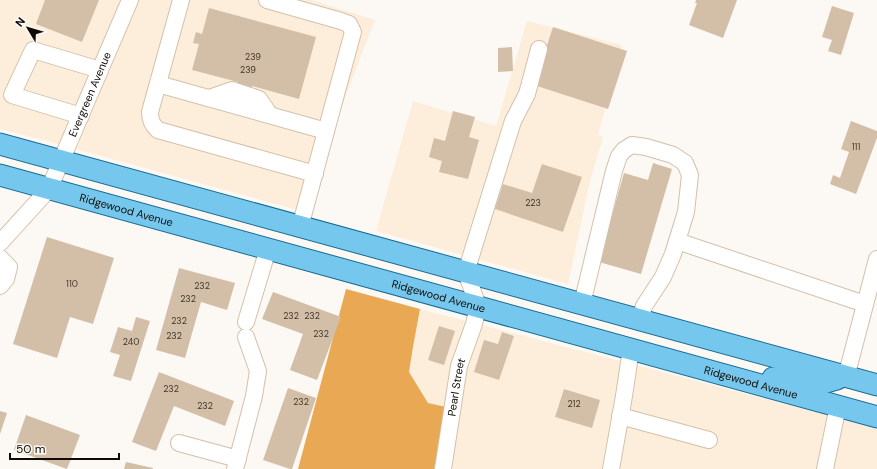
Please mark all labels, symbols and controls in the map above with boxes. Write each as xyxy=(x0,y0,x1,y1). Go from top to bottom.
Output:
north arrow xyxy=(8,8,48,48)
text: N xyxy=(12,14,28,29)
street label: Evergreen Avenue xyxy=(65,50,114,139)
house number: 239 xyxy=(245,51,261,63)
house number: 239 xyxy=(240,64,256,76)
house number: 111 xyxy=(852,141,860,153)
street label: Ridgewood Avenue xyxy=(78,190,175,229)
house number: 223 xyxy=(525,197,541,209)
street label: Ridgewood Avenue xyxy=(390,276,487,316)
house number: 110 xyxy=(66,278,78,290)
house number: 232 xyxy=(194,280,210,292)
house number: 232 xyxy=(180,293,196,305)
house number: 232 xyxy=(283,310,299,322)
house number: 232 xyxy=(304,310,320,322)
house number: 232 xyxy=(171,315,187,327)
house number: 232 xyxy=(313,328,329,340)
house number: 232 xyxy=(166,330,182,342)
house number: 240 xyxy=(123,336,139,348)
street label: Pearl Street xyxy=(444,356,468,417)
street label: Ridgewood Avenue xyxy=(703,363,799,402)
house number: 232 xyxy=(163,383,179,395)
house number: 232 xyxy=(293,396,309,408)
house number: 212 xyxy=(567,398,581,410)
house number: 232 xyxy=(197,400,213,412)
scale bar xyxy=(10,435,119,461)
text: 50 m xyxy=(16,441,45,457)

